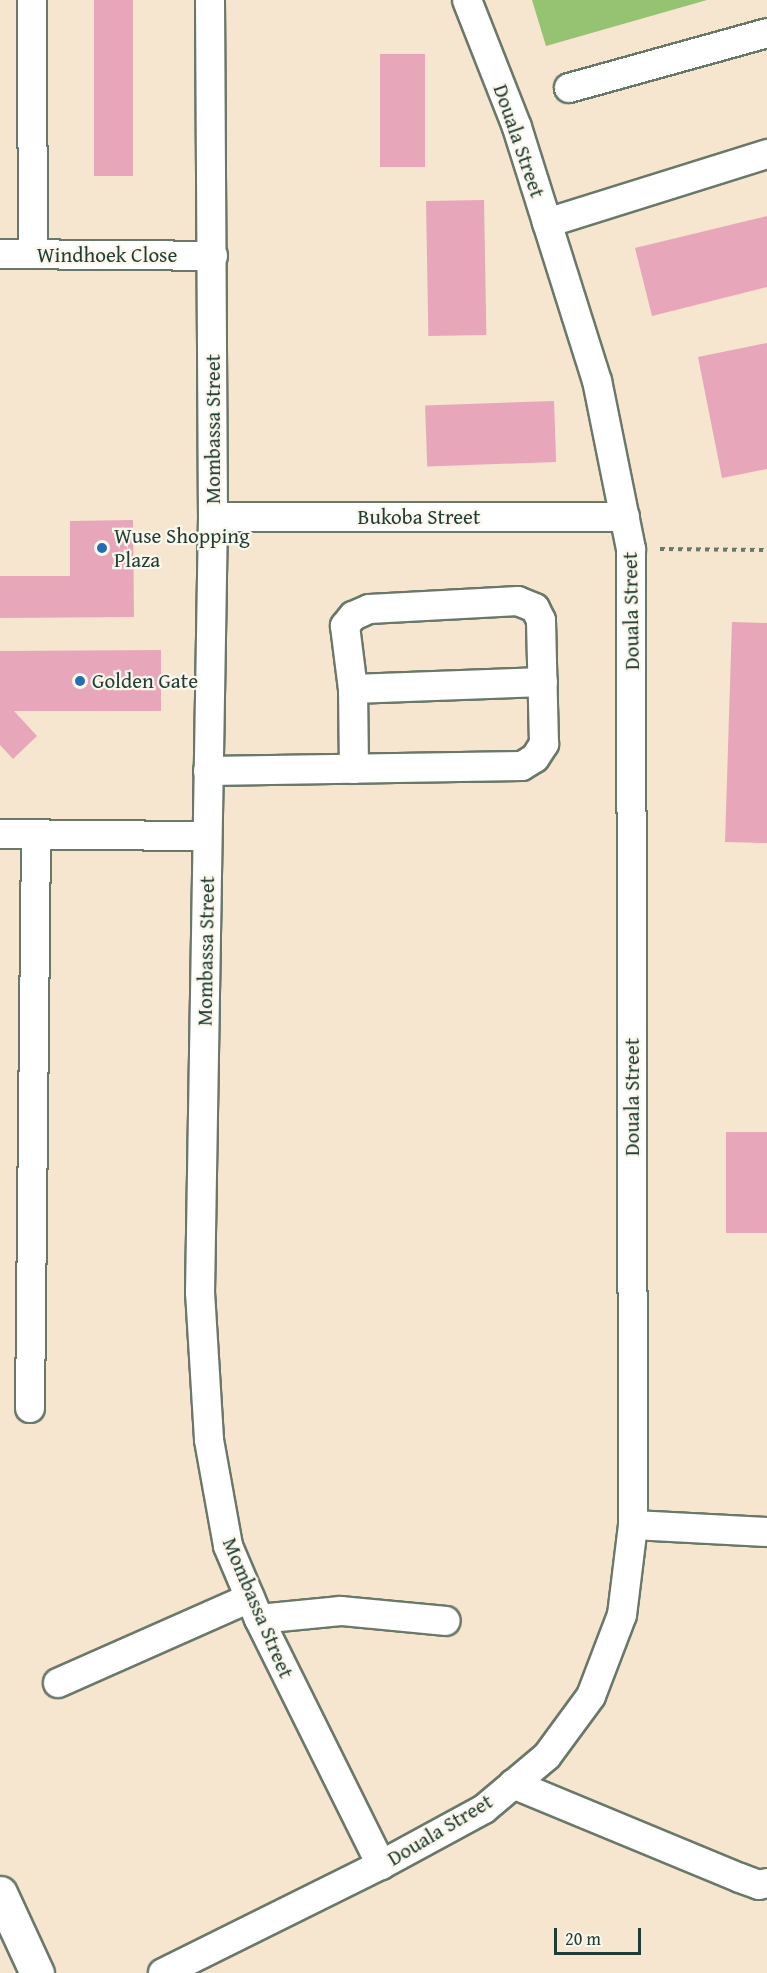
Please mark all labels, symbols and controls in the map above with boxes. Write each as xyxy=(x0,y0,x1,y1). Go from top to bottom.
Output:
street label: Douala Street xyxy=(488,81,550,201)
street label: Windhoek Close xyxy=(37,242,177,268)
street label: Mombassa Street xyxy=(200,354,226,504)
street label: Bukoba Street xyxy=(358,504,480,530)
place label: Wuse Shopping Plaza xyxy=(114,523,250,573)
marker: Wuse Shopping Plaza xyxy=(95,541,109,555)
street label: Douala Street xyxy=(617,552,645,670)
place label: Golden Gate xyxy=(92,668,198,694)
marker: Golden Gate xyxy=(73,674,87,688)
street label: Mombassa Street xyxy=(192,876,220,1026)
street label: Douala Street xyxy=(619,1038,645,1156)
street label: Mombassa Street xyxy=(217,1534,299,1682)
street label: Douala Street xyxy=(383,1789,497,1871)
scale bar xyxy=(557,1916,644,1954)
text: 20 m xyxy=(565,1925,601,1952)

